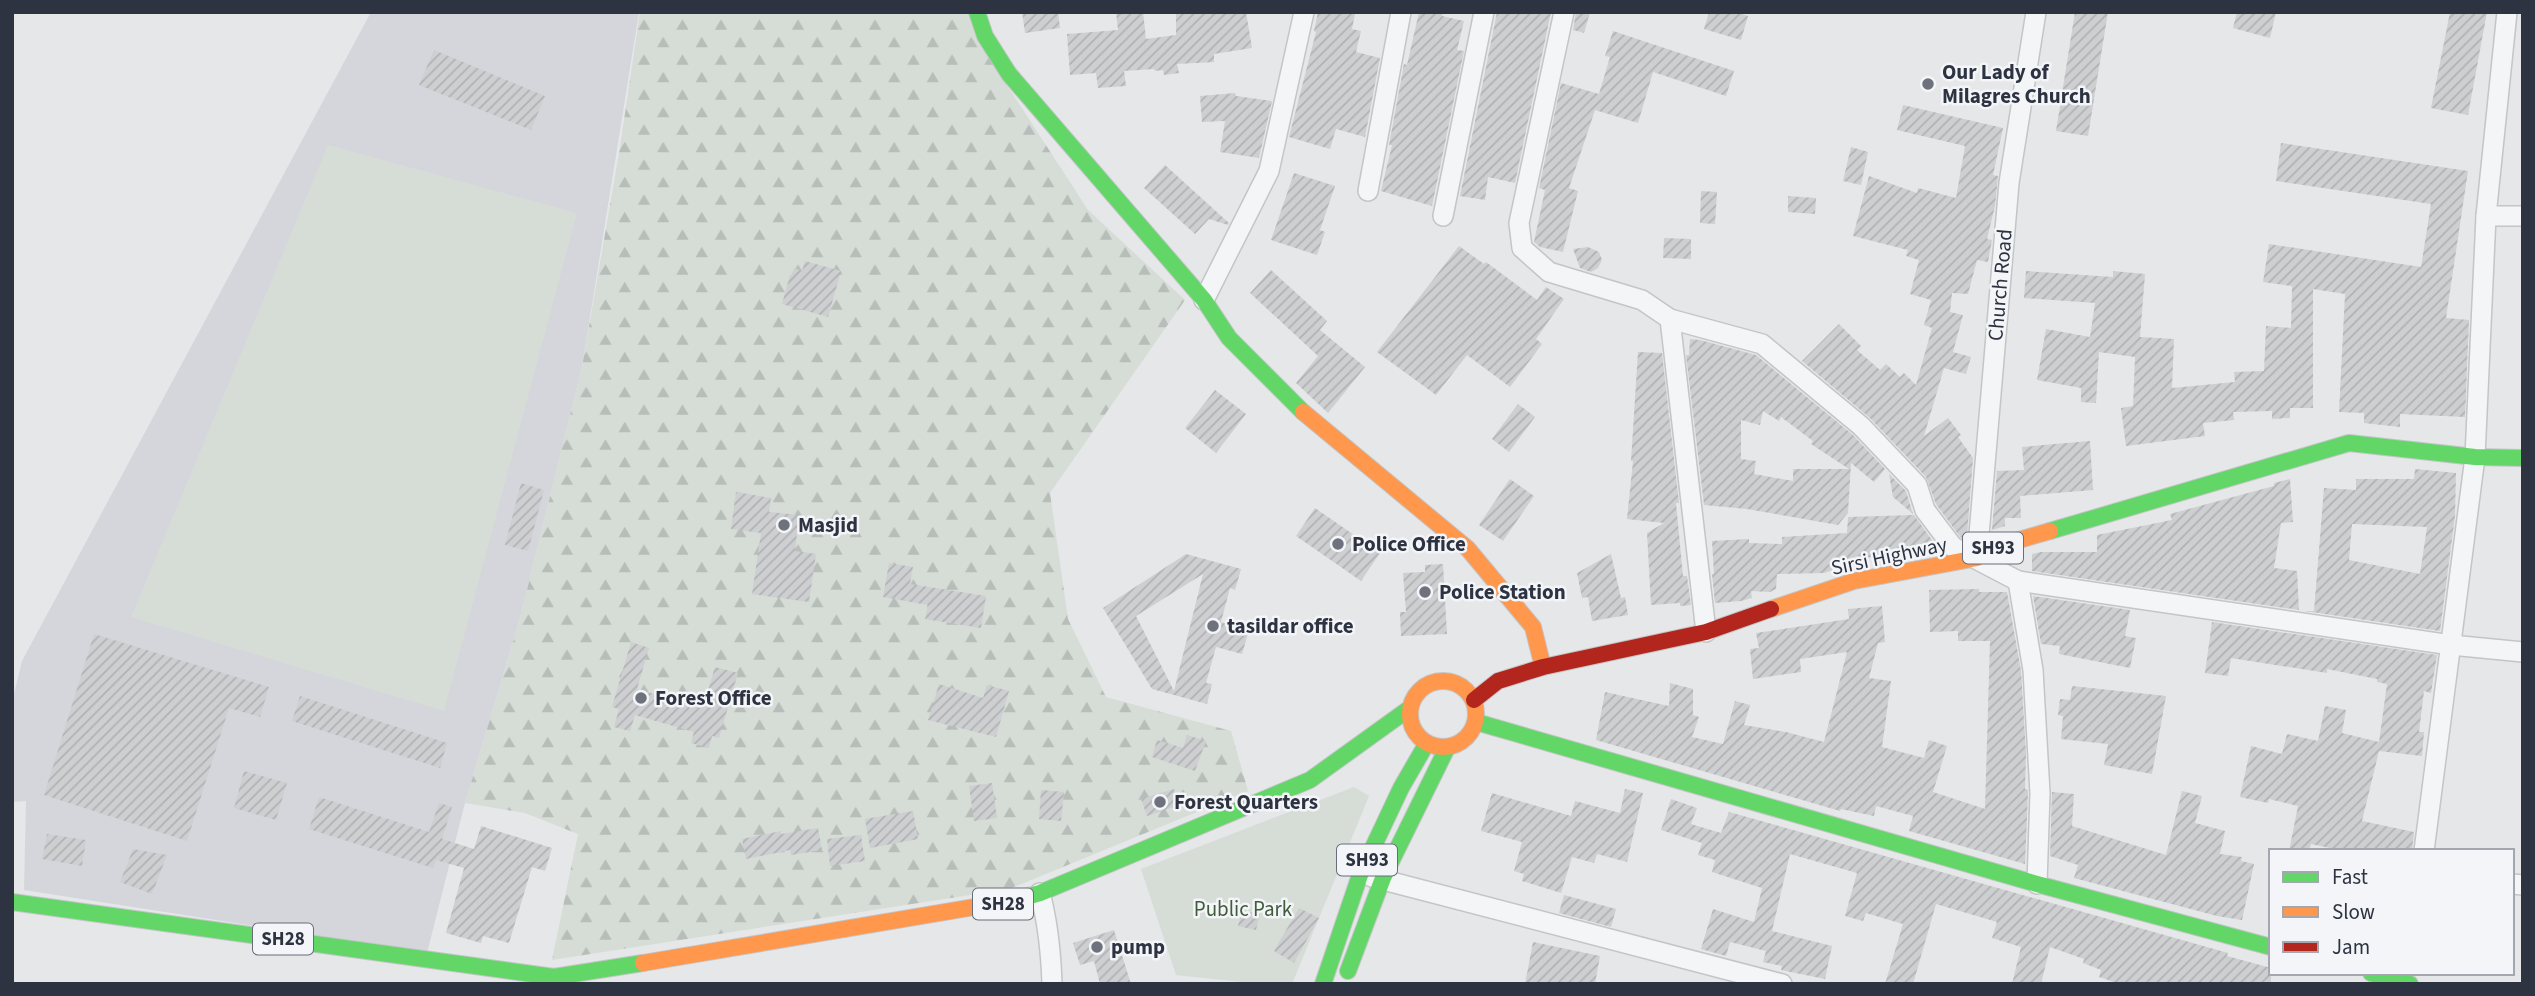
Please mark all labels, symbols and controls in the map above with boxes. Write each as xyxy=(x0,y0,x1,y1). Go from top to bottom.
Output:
place label: Our Lady of Milagres Church xyxy=(1942,57,2091,111)
marker: Our Lady of Milagres Church xyxy=(1920,76,1936,92)
street label: Church Road xyxy=(1980,228,2020,342)
place label: Masjid xyxy=(798,510,858,540)
marker: Masjid xyxy=(776,517,792,533)
place label: Police Office xyxy=(1352,529,1466,559)
street label: Sirsi Highway xyxy=(1828,529,1950,583)
road number: SH93 xyxy=(1963,533,2023,564)
marker: Police Office xyxy=(1330,536,1346,552)
place label: Police Station xyxy=(1439,577,1566,607)
marker: Police Station xyxy=(1417,584,1433,600)
place label: tasildar office xyxy=(1227,611,1354,641)
marker: tasildar office xyxy=(1205,618,1221,634)
place label: Forest Office xyxy=(655,683,772,713)
marker: Forest Office xyxy=(633,690,649,706)
place label: Forest Quarters xyxy=(1174,787,1318,817)
marker: Forest Quarters xyxy=(1152,794,1168,810)
road number: SH93 xyxy=(1337,845,1397,876)
legend xyxy=(2269,849,2514,975)
text: Fast xyxy=(2332,862,2368,892)
road number: SH28 xyxy=(973,888,1033,920)
park label: Public Park xyxy=(1194,894,1293,924)
text: Slow xyxy=(2332,897,2375,927)
road number: SH28 xyxy=(253,923,313,954)
place label: pump xyxy=(1111,932,1165,962)
text: Jam xyxy=(2332,932,2370,962)
marker: pump xyxy=(1089,939,1105,955)

